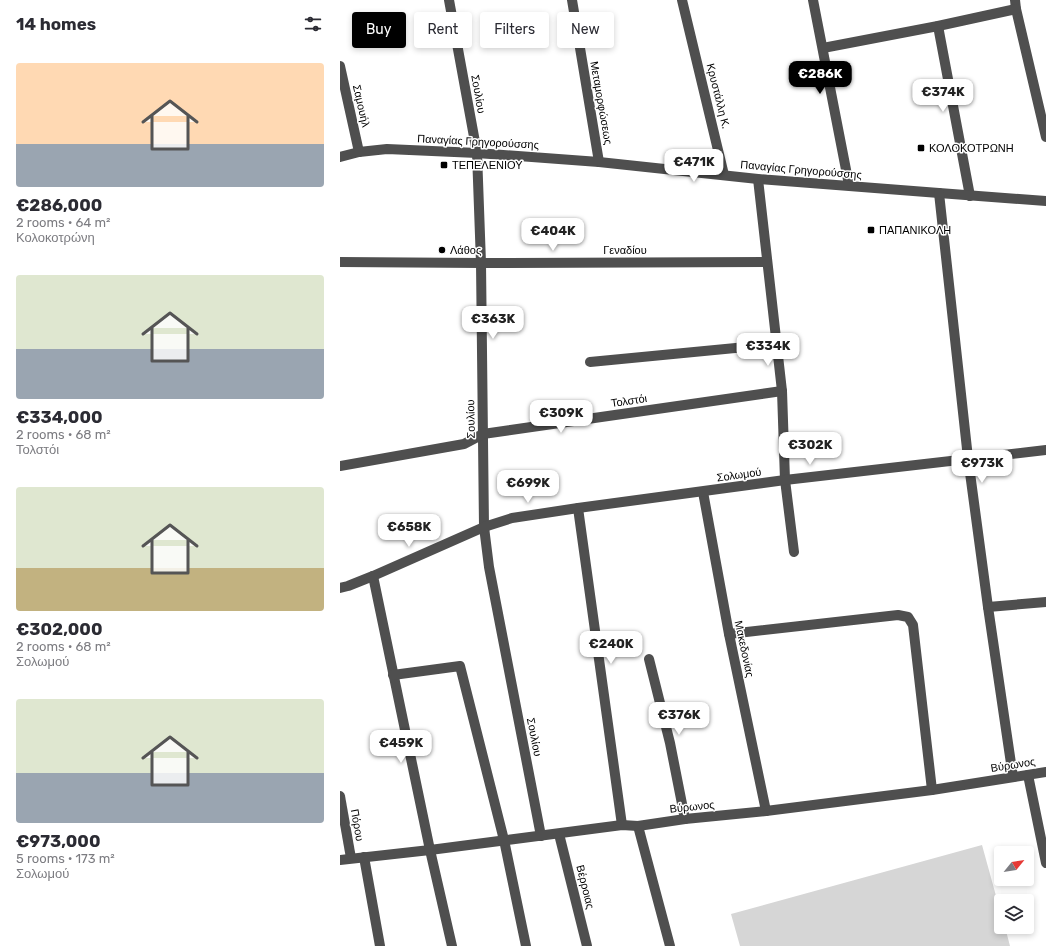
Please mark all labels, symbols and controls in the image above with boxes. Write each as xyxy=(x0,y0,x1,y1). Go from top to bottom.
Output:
chip: Buy xyxy=(352,12,406,48)
chip: Rent xyxy=(414,12,472,48)
chip: Filters xyxy=(480,12,549,48)
chip: New xyxy=(557,12,614,48)
icon: filters xyxy=(302,13,324,35)
text: 14 homes xyxy=(16,14,96,34)
street label: Μεταμορφώσεως xyxy=(587,60,615,146)
pin: €286K xyxy=(792,61,848,95)
street label: Κρυστάλλη Κ. xyxy=(704,62,732,130)
text: €286K xyxy=(798,66,842,81)
street label: Σουλίου xyxy=(468,74,488,114)
pin: €374K xyxy=(915,79,971,113)
street label: Σαμουήλ xyxy=(350,83,372,129)
text: €374K xyxy=(921,84,965,99)
icon: home xyxy=(134,89,206,161)
street label: Παναγίας Γρηγορούσσης xyxy=(417,132,539,152)
place label: ΚΟΛΟΚΟΤΡΩΝΗ xyxy=(929,142,1014,155)
marker: ΚΟΛΟΚΟΤΡΩΝΗ xyxy=(916,143,926,153)
pin: €471K xyxy=(666,149,722,183)
text: €471K xyxy=(673,154,715,169)
street label: Παναγίας Γρηγορούσσης xyxy=(740,158,862,182)
place label: ΤΕΠΕΛΕΝΙΟΥ xyxy=(452,159,523,172)
marker: ΤΕΠΕΛΕΝΙΟΥ xyxy=(439,160,449,170)
text: €286,000 xyxy=(16,195,102,215)
text: 2 rooms · 64 m² xyxy=(16,215,111,230)
pin: €404K xyxy=(525,218,581,252)
text: €404K xyxy=(530,223,576,238)
place label: ΠΑΠΑΝΙΚΟΛΗ xyxy=(879,224,951,237)
marker: ΠΑΠΑΝΙΚΟΛΗ xyxy=(866,225,876,235)
text: Κολοκοτρώνη xyxy=(16,230,95,245)
place label: Λάθος xyxy=(450,244,481,257)
street label: Γεναδίου xyxy=(603,244,647,257)
marker: Λάθος xyxy=(437,245,447,255)
icon: home xyxy=(134,301,206,373)
pin: €363K xyxy=(465,306,521,340)
text: €363K xyxy=(471,311,515,326)
pin: €334K xyxy=(740,333,796,367)
text: €334K xyxy=(746,338,790,353)
street label: Τολστόι xyxy=(610,392,648,410)
street label: Σουλίου xyxy=(464,399,478,439)
pin: €309K xyxy=(533,400,589,434)
text: €309K xyxy=(539,405,583,420)
text: €334,000 xyxy=(16,407,103,427)
text: 2 rooms · 68 m² xyxy=(16,427,111,442)
pin: €302K xyxy=(782,432,838,466)
text: €302K xyxy=(788,437,832,452)
text: Τολστόι xyxy=(16,442,59,457)
pin: €973K xyxy=(954,450,1010,484)
text: €973K xyxy=(960,455,1004,470)
street label: Σολωμού xyxy=(716,465,762,485)
pin: €699K xyxy=(500,470,556,504)
text: €699K xyxy=(506,475,550,490)
icon: home xyxy=(134,513,206,585)
pin: €658K xyxy=(381,514,437,548)
text: €658K xyxy=(387,519,431,534)
text: €302,000 xyxy=(16,619,102,639)
street label: Μακεδονίας xyxy=(732,619,756,679)
pin: €240K xyxy=(583,631,639,665)
text: €240K xyxy=(589,636,633,651)
text: 2 rooms · 68 m² xyxy=(16,639,111,654)
text: Σολωμού xyxy=(16,654,69,669)
pin: €376K xyxy=(651,702,707,736)
text: €376K xyxy=(658,707,700,722)
street label: Σουλίου xyxy=(524,717,544,757)
icon: home xyxy=(134,725,206,797)
pin: €459K xyxy=(373,730,429,764)
text: €459K xyxy=(379,735,423,750)
street label: Βύρωνος xyxy=(990,755,1036,775)
street label: Βύρωνος xyxy=(669,798,715,816)
street label: Πόρου xyxy=(348,808,366,842)
text: €973,000 xyxy=(16,831,100,851)
north arrow xyxy=(994,846,1034,886)
map controls xyxy=(994,846,1034,934)
text: 5 rooms · 173 m² xyxy=(16,851,115,866)
street label: Βέρροιας xyxy=(573,864,597,910)
text: Σολωμού xyxy=(16,866,69,881)
button: layers xyxy=(994,894,1034,934)

